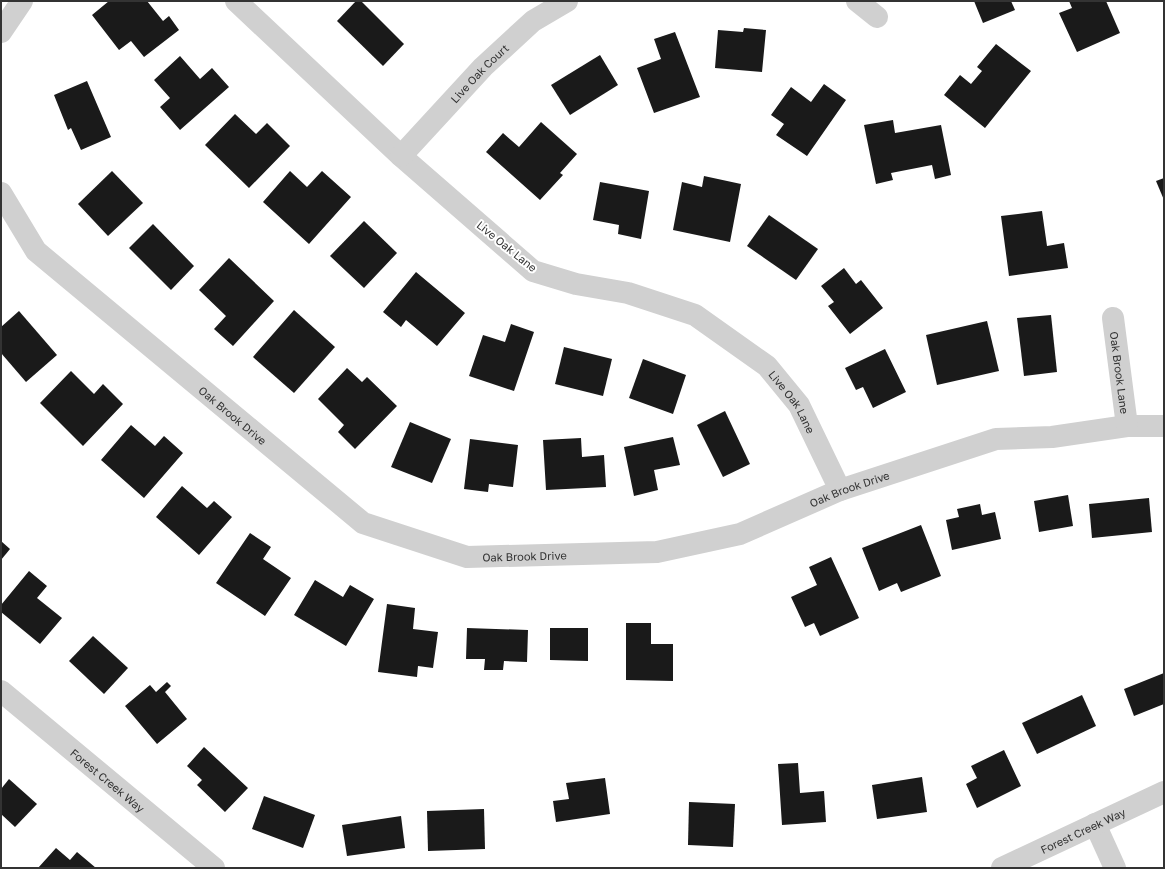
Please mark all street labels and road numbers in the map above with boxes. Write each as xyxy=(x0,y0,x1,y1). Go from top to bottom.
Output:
street label: Live Oak Court xyxy=(447,41,511,105)
street label: Live Oak Lane xyxy=(474,218,540,274)
street label: Oak Brook Lane xyxy=(1108,331,1132,414)
street label: Live Oak Lane xyxy=(767,368,818,435)
street label: Oak Brook Drive xyxy=(196,383,270,447)
street label: Oak Brook Drive xyxy=(807,468,891,509)
street label: Oak Brook Drive xyxy=(482,548,567,563)
street label: Forest Creek Way xyxy=(68,745,148,814)
street label: Forest Creek Way xyxy=(1038,805,1127,856)

